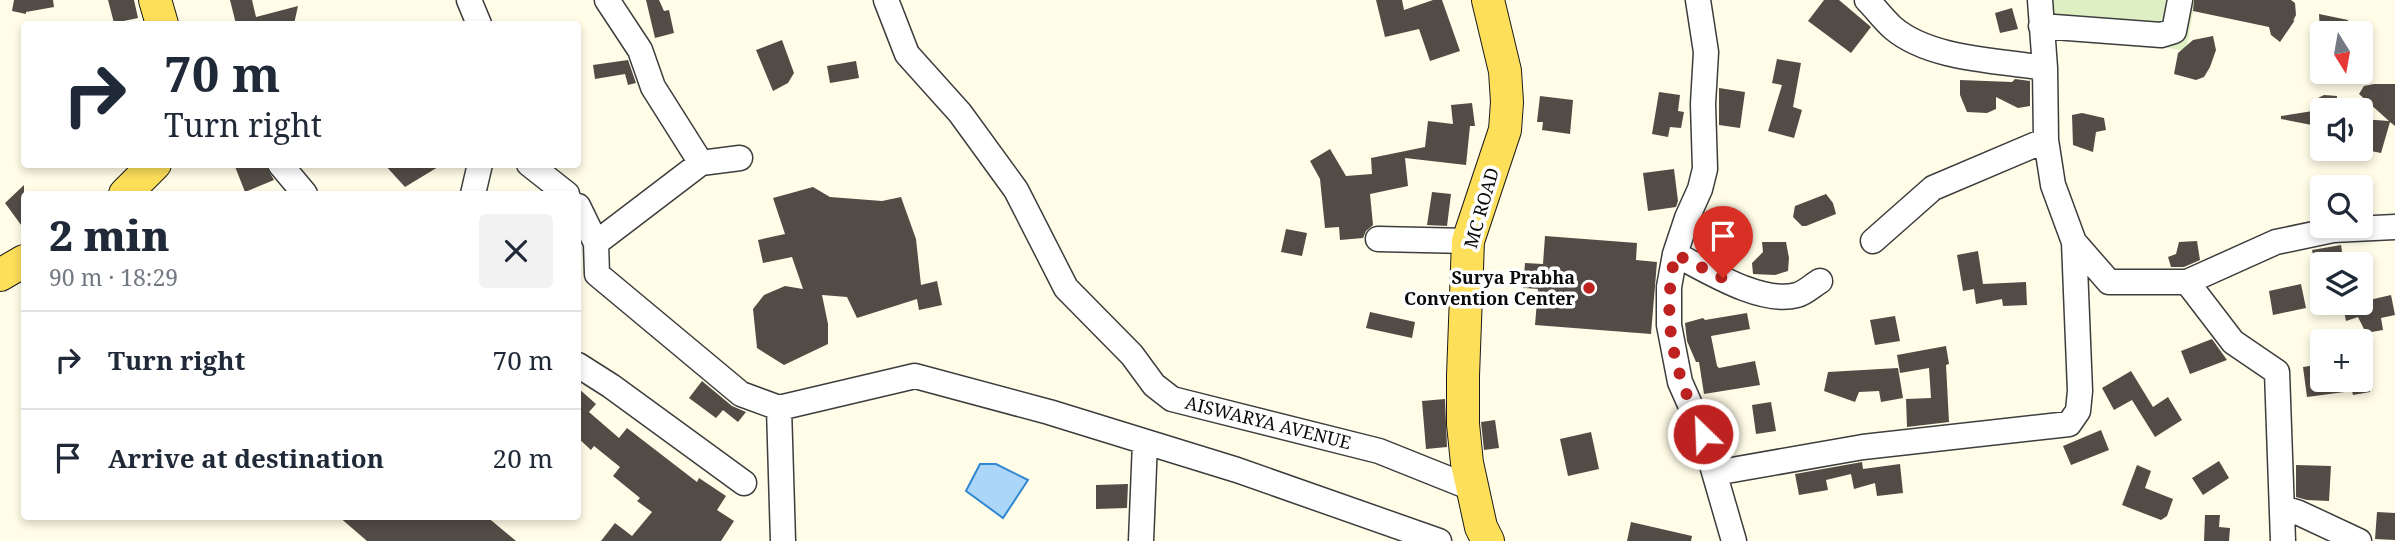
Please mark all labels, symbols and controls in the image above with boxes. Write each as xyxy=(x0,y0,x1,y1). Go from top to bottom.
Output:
north arrow xyxy=(2310,21,2373,84)
map controls xyxy=(2310,21,2373,392)
text: 70 m xyxy=(164,40,280,106)
icon: right xyxy=(49,49,140,140)
button: sound xyxy=(2310,98,2373,161)
text: Turn right xyxy=(164,103,322,146)
street label: MC ROAD xyxy=(1458,165,1504,251)
button: search xyxy=(2310,175,2373,238)
text: 2 min xyxy=(49,206,170,263)
pin xyxy=(1693,206,1753,278)
button: close xyxy=(479,214,553,288)
icon: arrive xyxy=(1704,217,1742,255)
button: layers xyxy=(2310,252,2373,315)
text: 90 m · 18:29 xyxy=(49,261,178,293)
place label: Surya Prabha Convention Center xyxy=(1404,265,1576,310)
marker: Surya Prabha Convention Center xyxy=(1581,280,1597,296)
button: + xyxy=(2310,329,2373,392)
icon: right xyxy=(49,341,87,379)
text: Turn right xyxy=(108,342,245,378)
text: 70 m xyxy=(493,342,553,378)
street label: AISWARYA AVENUE xyxy=(1183,390,1354,454)
position arrow xyxy=(1666,397,1740,471)
icon: arrive xyxy=(49,439,87,477)
text: Arrive at destination xyxy=(108,440,384,476)
text: 20 m xyxy=(493,440,553,476)

